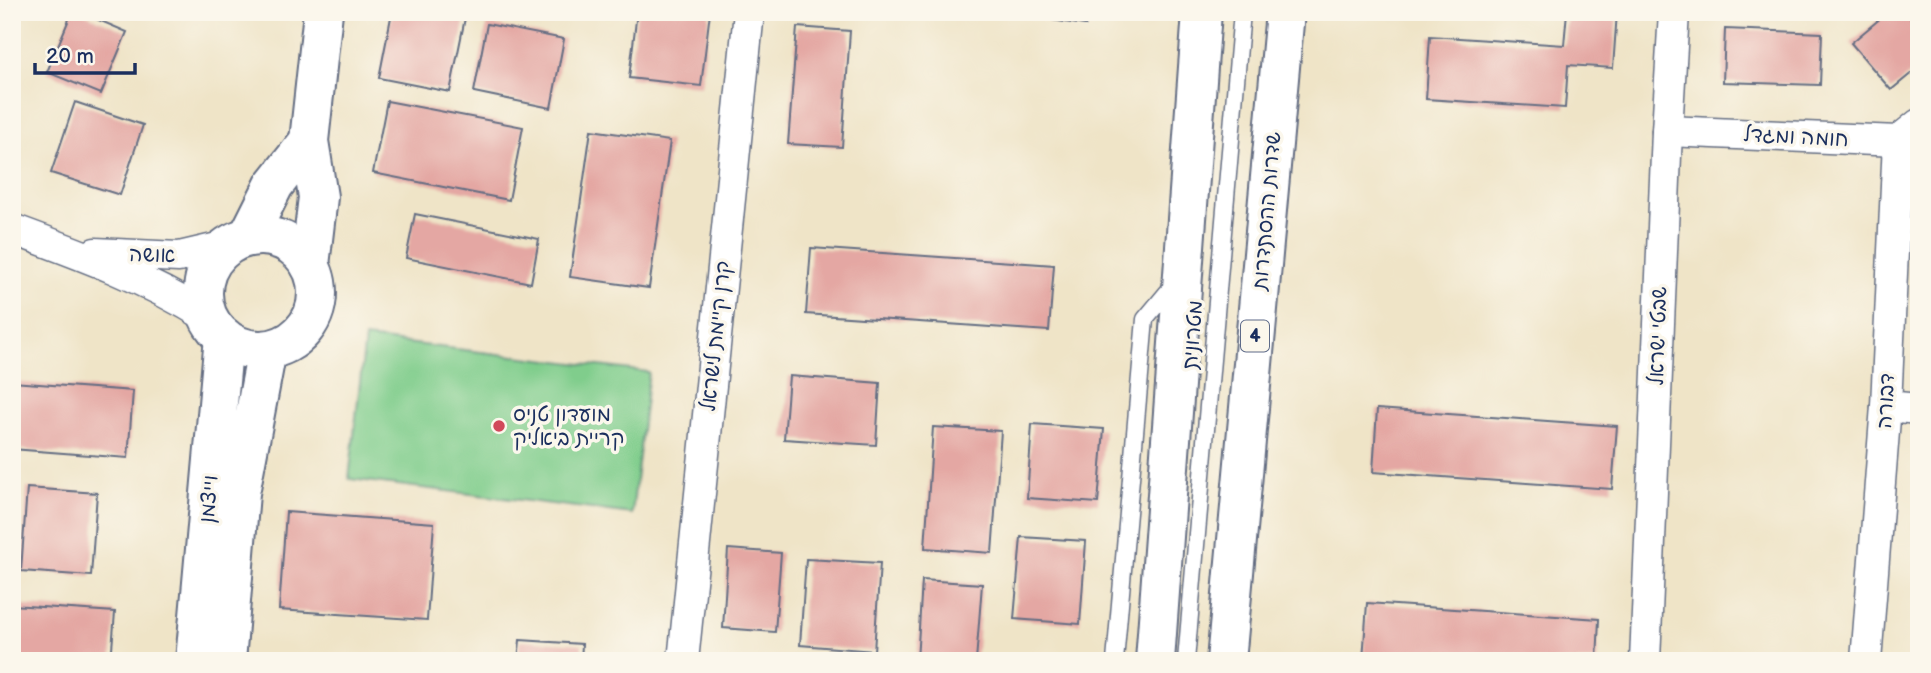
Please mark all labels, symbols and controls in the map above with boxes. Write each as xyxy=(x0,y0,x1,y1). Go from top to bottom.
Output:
scale bar xyxy=(35,32,135,76)
text: 20 m xyxy=(46,44,94,69)
street label: חומה ומגדל xyxy=(1743,122,1849,152)
street label: שדרות ההסתדרות xyxy=(1247,131,1286,293)
street label: אושה xyxy=(129,242,176,268)
street label: קרן קיימת לישראל xyxy=(696,259,736,413)
street label: שבטי ישראל xyxy=(1644,286,1672,386)
street label: מטרונית xyxy=(1178,299,1208,371)
road number: 4 xyxy=(1241,320,1269,352)
street label: דבורה xyxy=(1872,372,1900,430)
place label: מועדון טניס קריית ביאליק xyxy=(513,402,624,451)
marker: מועדון טניס קריית ביאליק xyxy=(491,418,507,434)
street label: וייצמן xyxy=(194,474,224,524)

